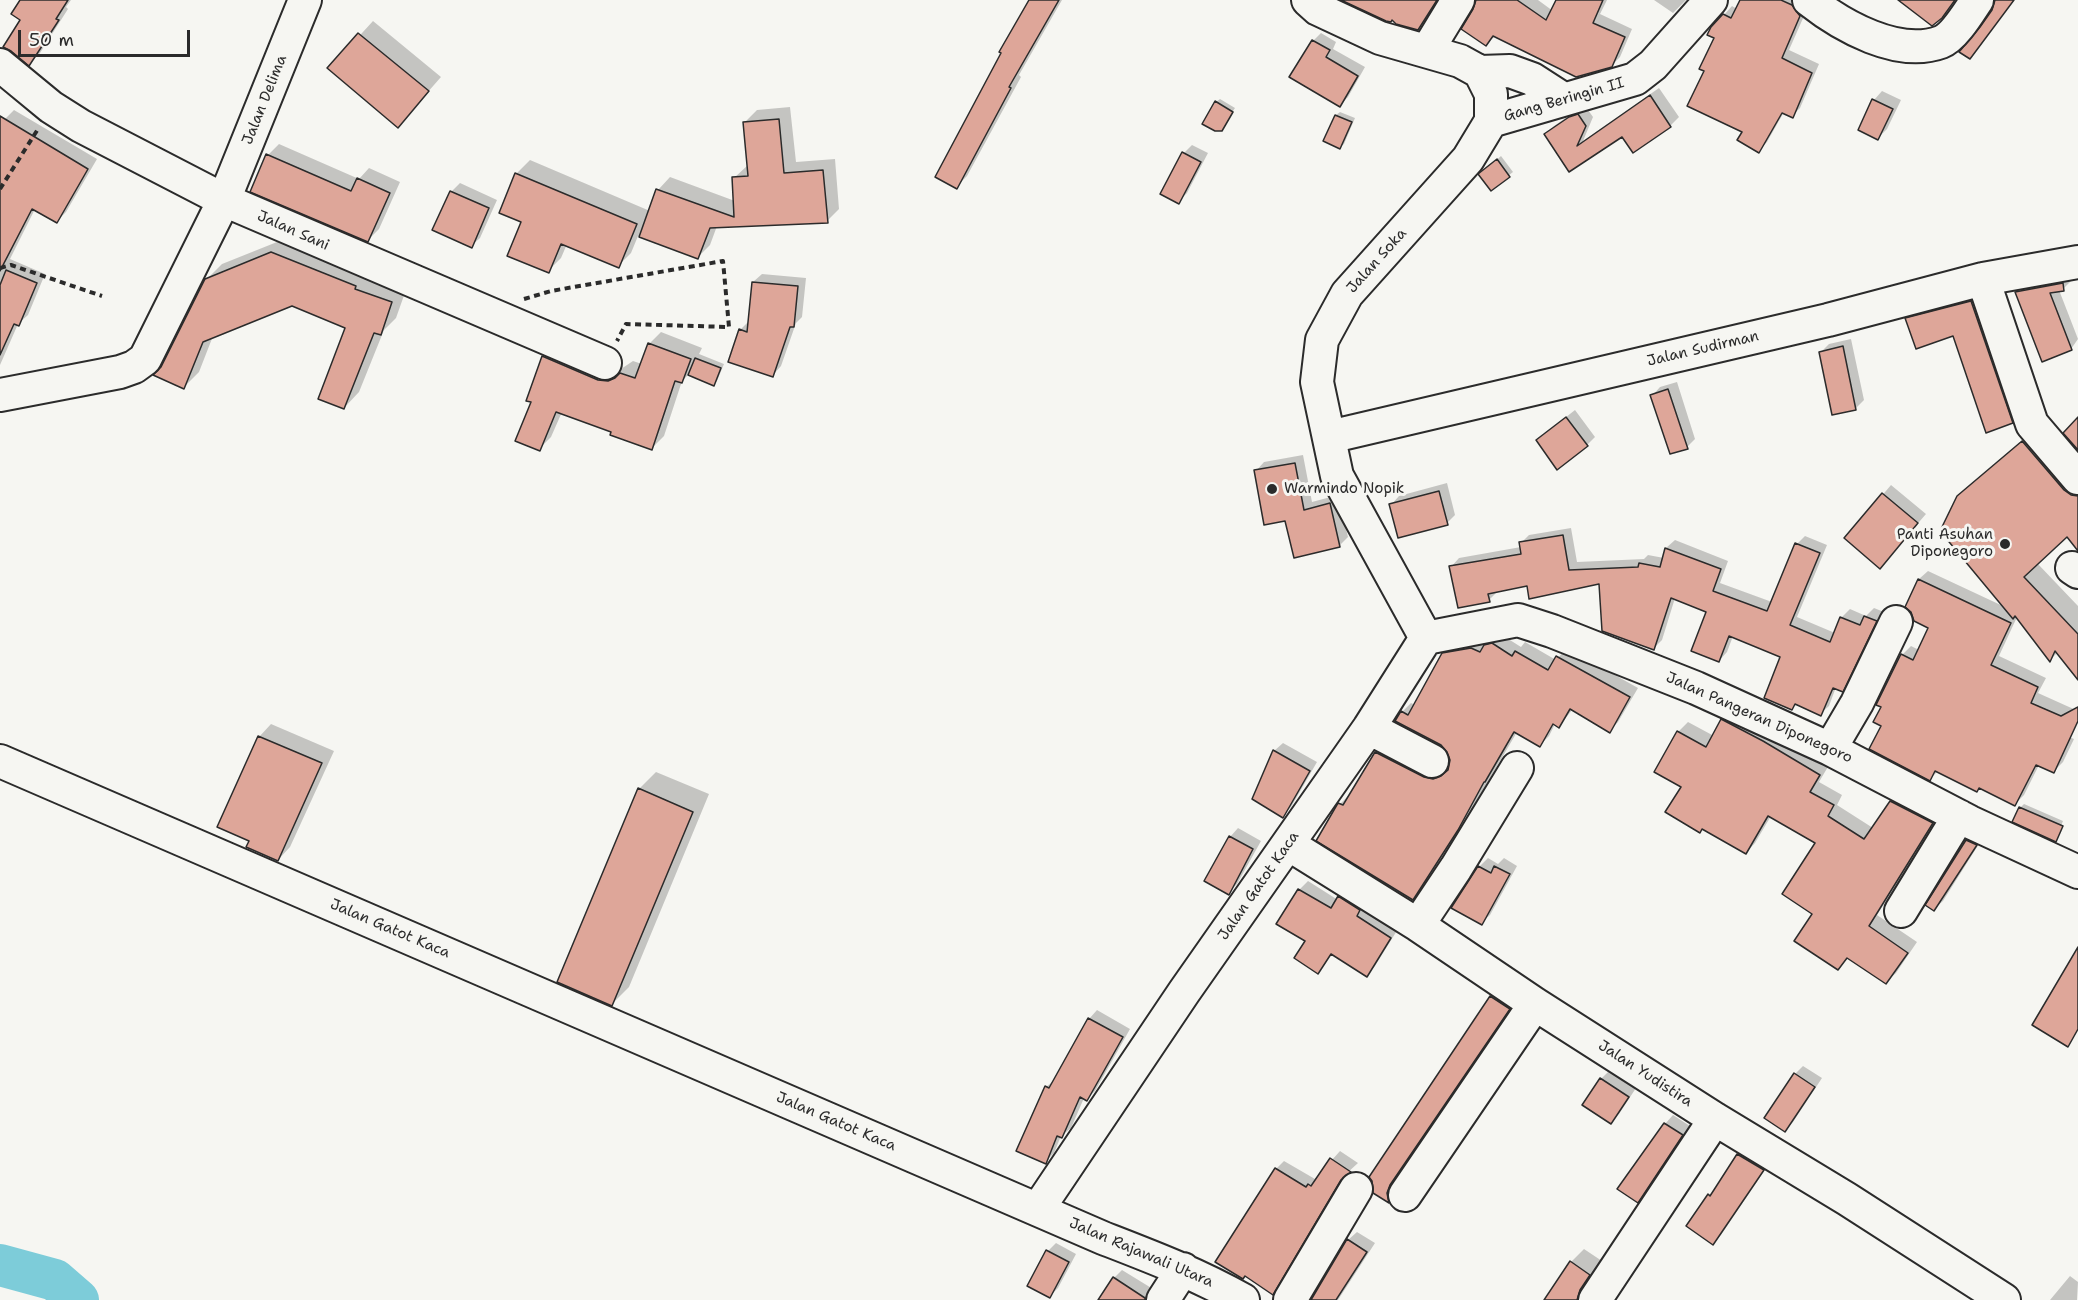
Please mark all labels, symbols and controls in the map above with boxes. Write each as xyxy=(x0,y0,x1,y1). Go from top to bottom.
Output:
scale bar xyxy=(21,18,194,56)
text: 50 m xyxy=(29,28,74,52)
street label: Jalan Delima xyxy=(239,53,291,147)
street label: Gang Beringin II xyxy=(1502,74,1626,126)
street label: Jalan Sani xyxy=(254,207,332,255)
street label: Jalan Soka xyxy=(1343,225,1411,297)
street label: Jalan Sudirman xyxy=(1645,327,1761,371)
place label: Warmindo Nopik xyxy=(1284,480,1404,498)
marker: Warmindo Nopik xyxy=(1265,482,1279,496)
place label: Panti Asuhan Diponegoro xyxy=(1897,526,1993,561)
marker: Panti Asuhan Diponegoro xyxy=(1998,537,2012,551)
street label: Jalan Pangeran Diponegoro xyxy=(1663,669,1855,767)
street label: Jalan Gatot Kaca xyxy=(1215,828,1303,944)
street label: Jalan Gatot Kaca xyxy=(327,896,453,962)
street label: Jalan Yudistira xyxy=(1594,1037,1696,1111)
street label: Jalan Gatot Kaca xyxy=(773,1089,899,1155)
street label: Jalan Rajawali Utara xyxy=(1066,1214,1216,1292)

